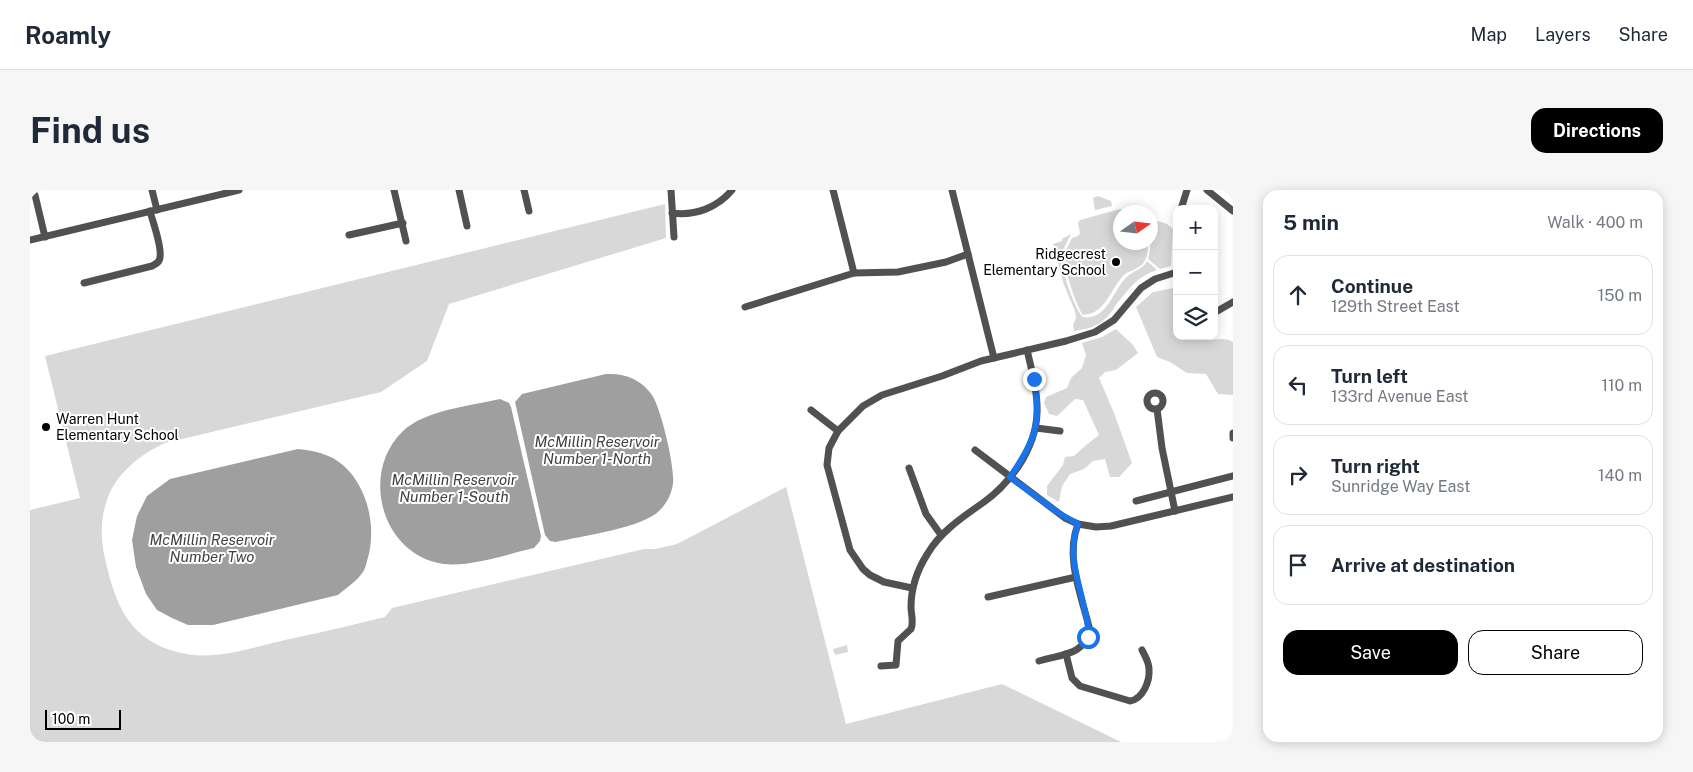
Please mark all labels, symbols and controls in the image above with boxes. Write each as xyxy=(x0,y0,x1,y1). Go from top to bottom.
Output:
text: Roamly xyxy=(25,21,111,49)
text: Map xyxy=(1471,24,1507,45)
text: Layers xyxy=(1535,24,1591,45)
text: Share xyxy=(1619,24,1668,45)
button: Directions xyxy=(1531,108,1663,153)
text: Find us xyxy=(30,110,150,151)
north arrow xyxy=(1113,205,1158,250)
map controls xyxy=(1173,205,1218,340)
button: + xyxy=(1173,205,1218,250)
text: 5 min xyxy=(1283,210,1339,235)
text: Walk · 400 m xyxy=(1547,213,1643,232)
place label: Ridgecrest Elementary School xyxy=(983,246,1106,278)
button: − xyxy=(1173,250,1218,295)
marker: Ridgecrest Elementary School xyxy=(1110,256,1122,268)
text: Continue xyxy=(1331,275,1413,297)
icon: ahead xyxy=(1284,281,1312,309)
text: 150 m xyxy=(1598,286,1642,305)
button: layers xyxy=(1173,295,1218,340)
text: 129th Street East xyxy=(1331,297,1460,316)
text: Turn left xyxy=(1331,365,1408,387)
route end xyxy=(1023,368,1046,391)
icon: left xyxy=(1284,371,1312,399)
text: 110 m xyxy=(1601,376,1642,395)
text: 133rd Avenue East xyxy=(1331,387,1469,406)
place label: Warren Hunt Elementary School xyxy=(56,411,179,443)
marker: Warren Hunt Elementary School xyxy=(40,421,52,433)
water label: McMillin Reservoir Number 1-North xyxy=(534,433,660,467)
text: Turn right xyxy=(1331,455,1420,477)
icon: right xyxy=(1284,461,1312,489)
text: 140 m xyxy=(1598,466,1642,485)
water label: McMillin Reservoir Number 1-South xyxy=(391,471,517,505)
text: Sunridge Way East xyxy=(1331,477,1471,496)
water label: McMillin Reservoir Number Two xyxy=(149,531,275,565)
icon: arrive xyxy=(1284,551,1312,579)
text: Arrive at destination xyxy=(1331,554,1515,576)
route start xyxy=(1077,626,1100,649)
button: Save xyxy=(1283,630,1458,675)
button: Share xyxy=(1468,630,1643,675)
scale bar xyxy=(45,707,121,730)
text: 100 m xyxy=(52,711,90,727)

